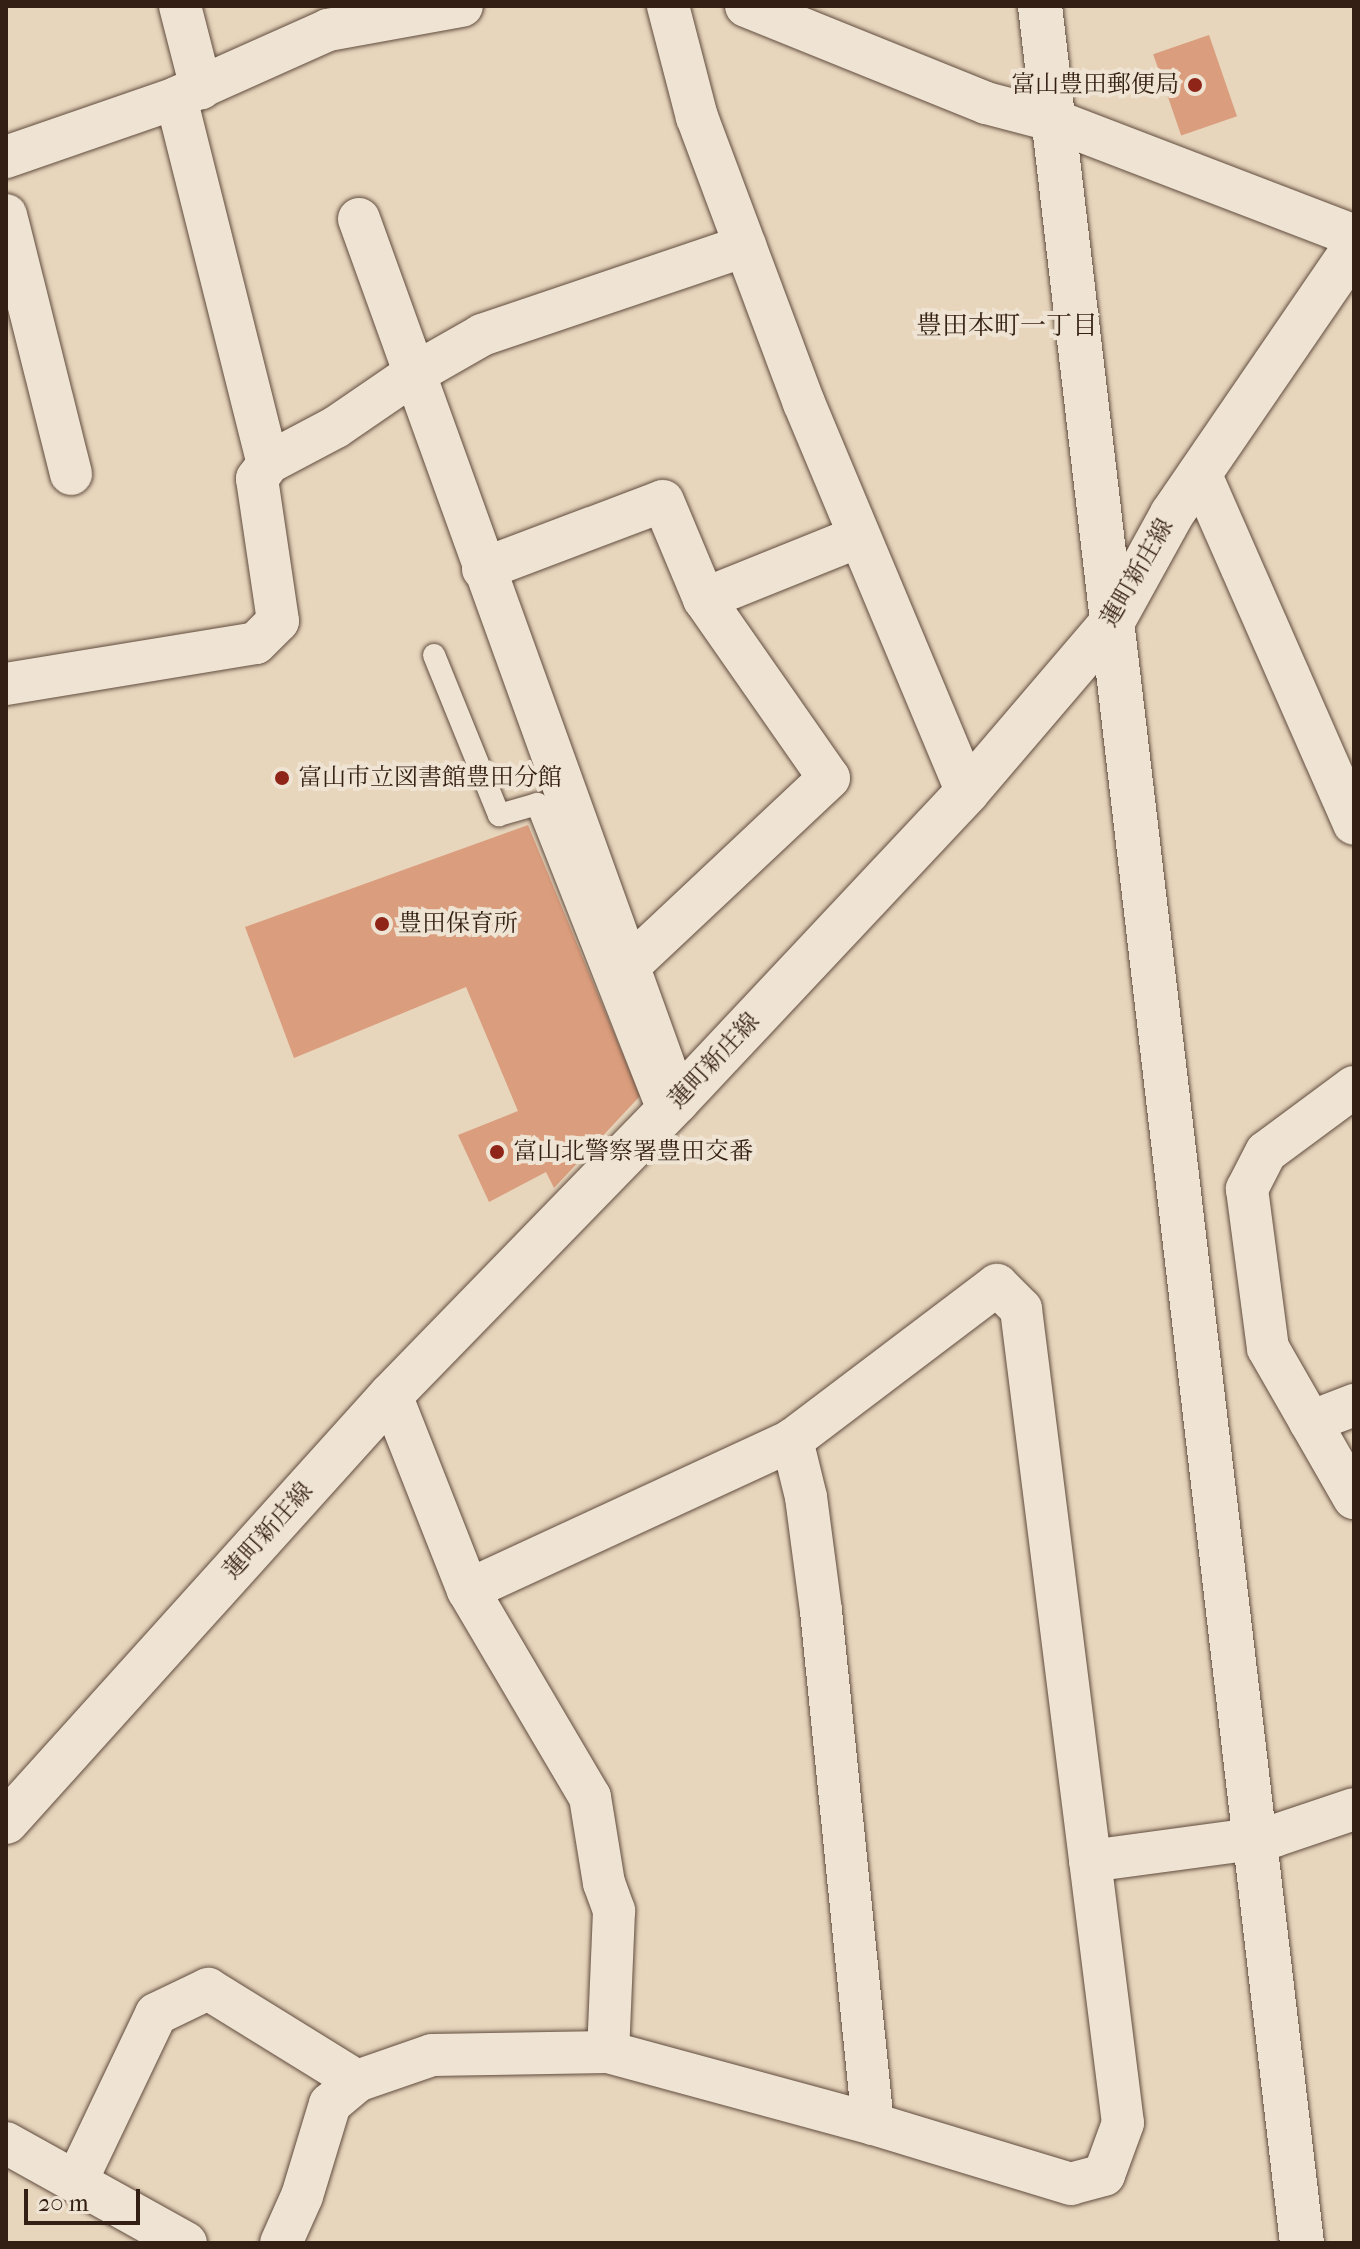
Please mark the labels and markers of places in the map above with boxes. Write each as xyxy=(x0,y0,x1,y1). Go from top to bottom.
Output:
place label: 富山豊田郵便局 xyxy=(1011,71,1179,99)
marker: 富山豊田郵便局 xyxy=(1186,76,1204,94)
place label: 富山市立図書館豊田分館 xyxy=(298,764,562,792)
marker: 富山市立図書館豊田分館 xyxy=(273,769,291,787)
place label: 豊田保育所 xyxy=(398,910,518,938)
marker: 豊田保育所 xyxy=(373,915,391,933)
place label: 富山北警察署豊田交番 xyxy=(513,1138,753,1166)
marker: 富山北警察署豊田交番 xyxy=(488,1143,506,1161)

